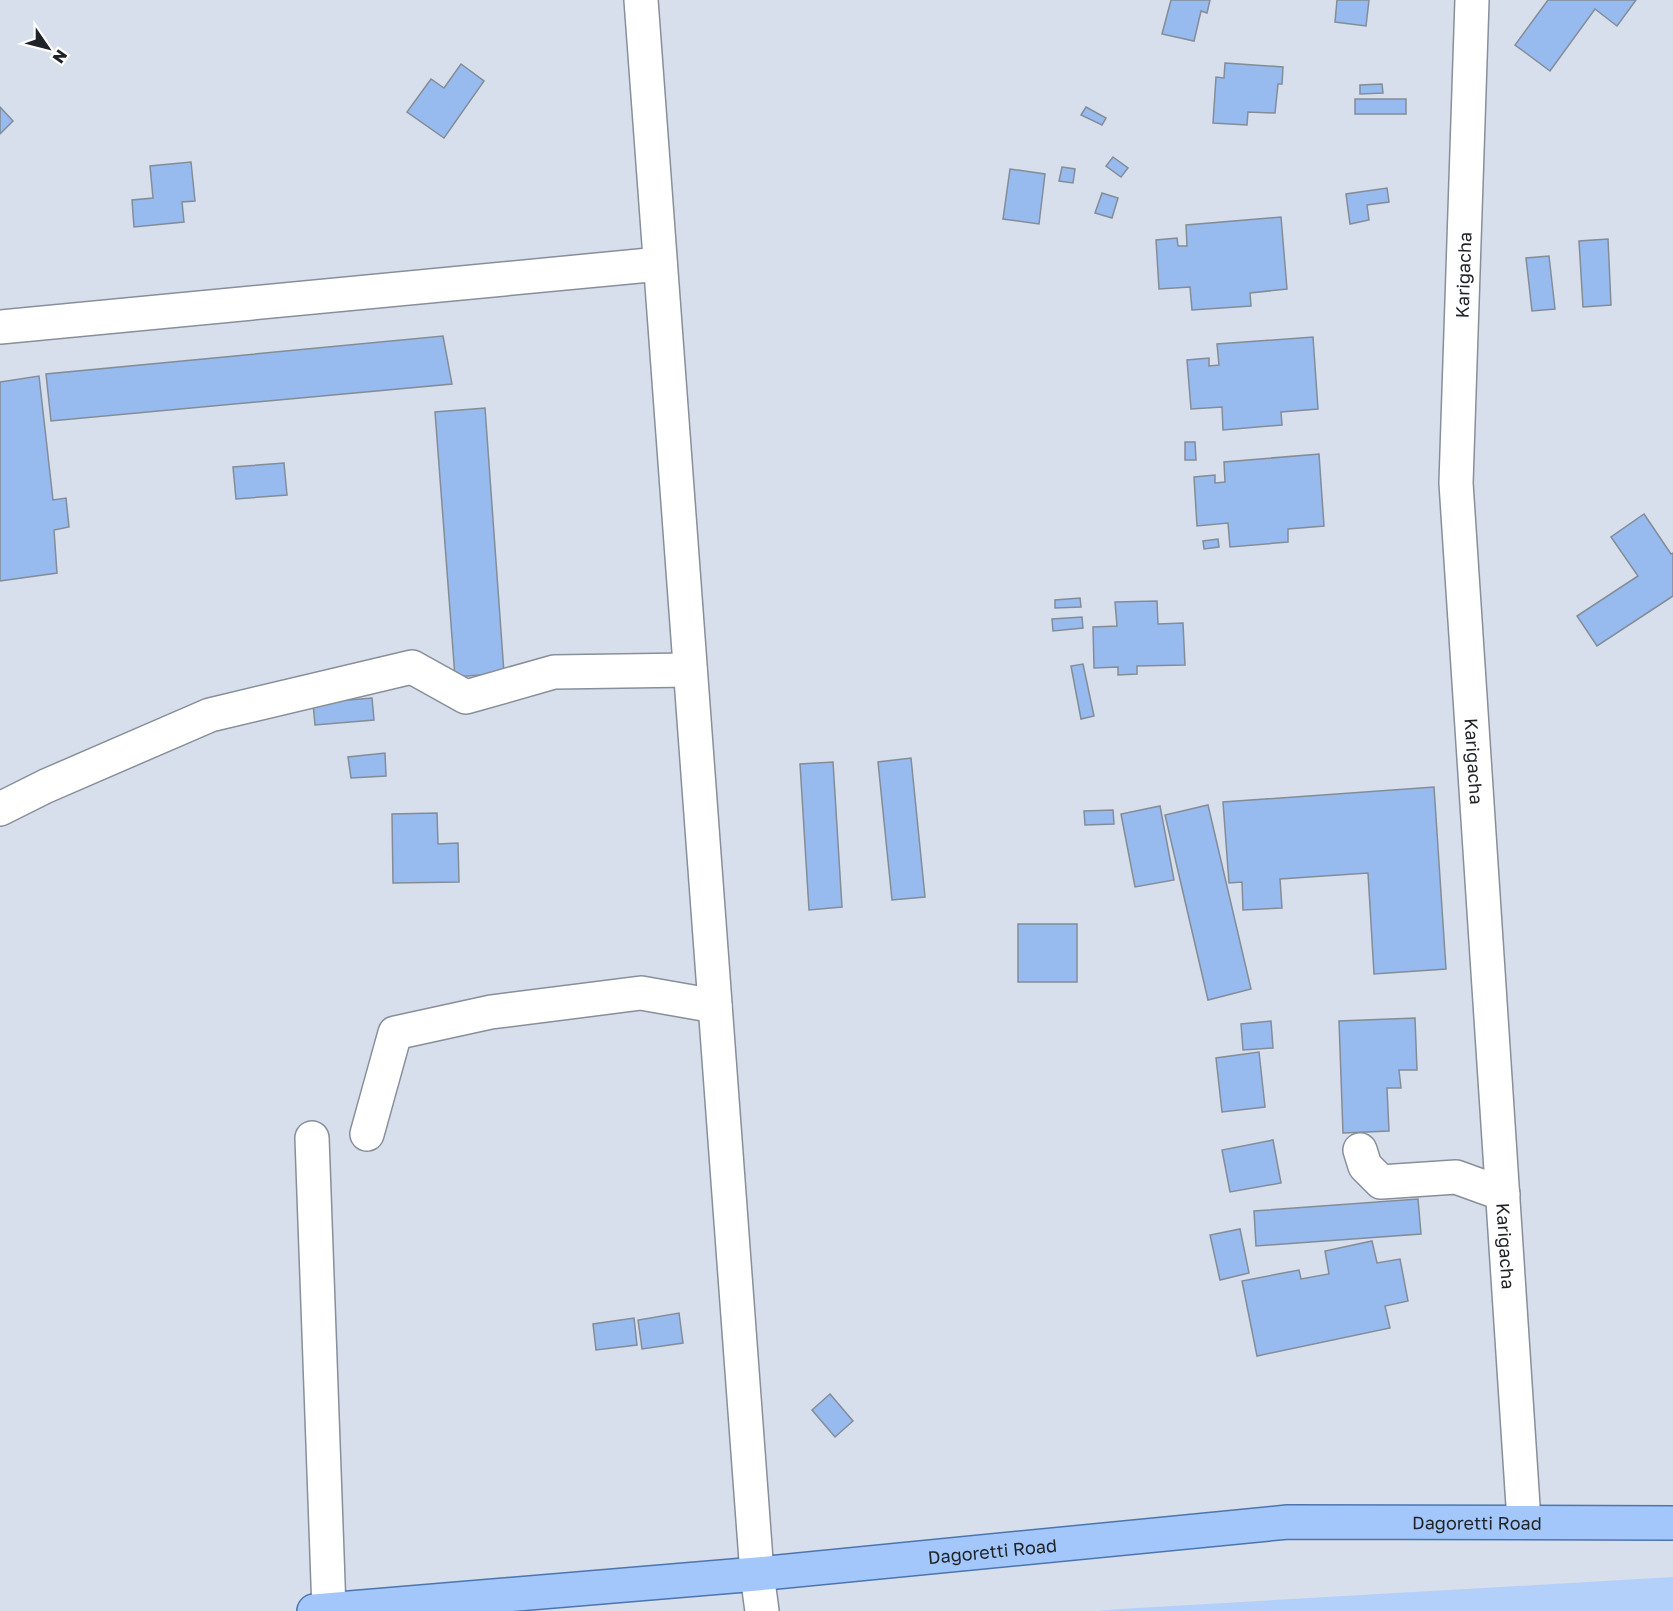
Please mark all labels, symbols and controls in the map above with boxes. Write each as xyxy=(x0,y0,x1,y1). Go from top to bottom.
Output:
north arrow xyxy=(18,18,78,78)
text: N xyxy=(49,46,72,67)
street label: Karigacha xyxy=(1450,231,1476,319)
street label: Karigacha xyxy=(1460,717,1488,805)
street label: Karigacha xyxy=(1492,1202,1520,1290)
street label: Dagoretti Road xyxy=(1412,1511,1542,1534)
street label: Dagoretti Road xyxy=(927,1534,1058,1568)

